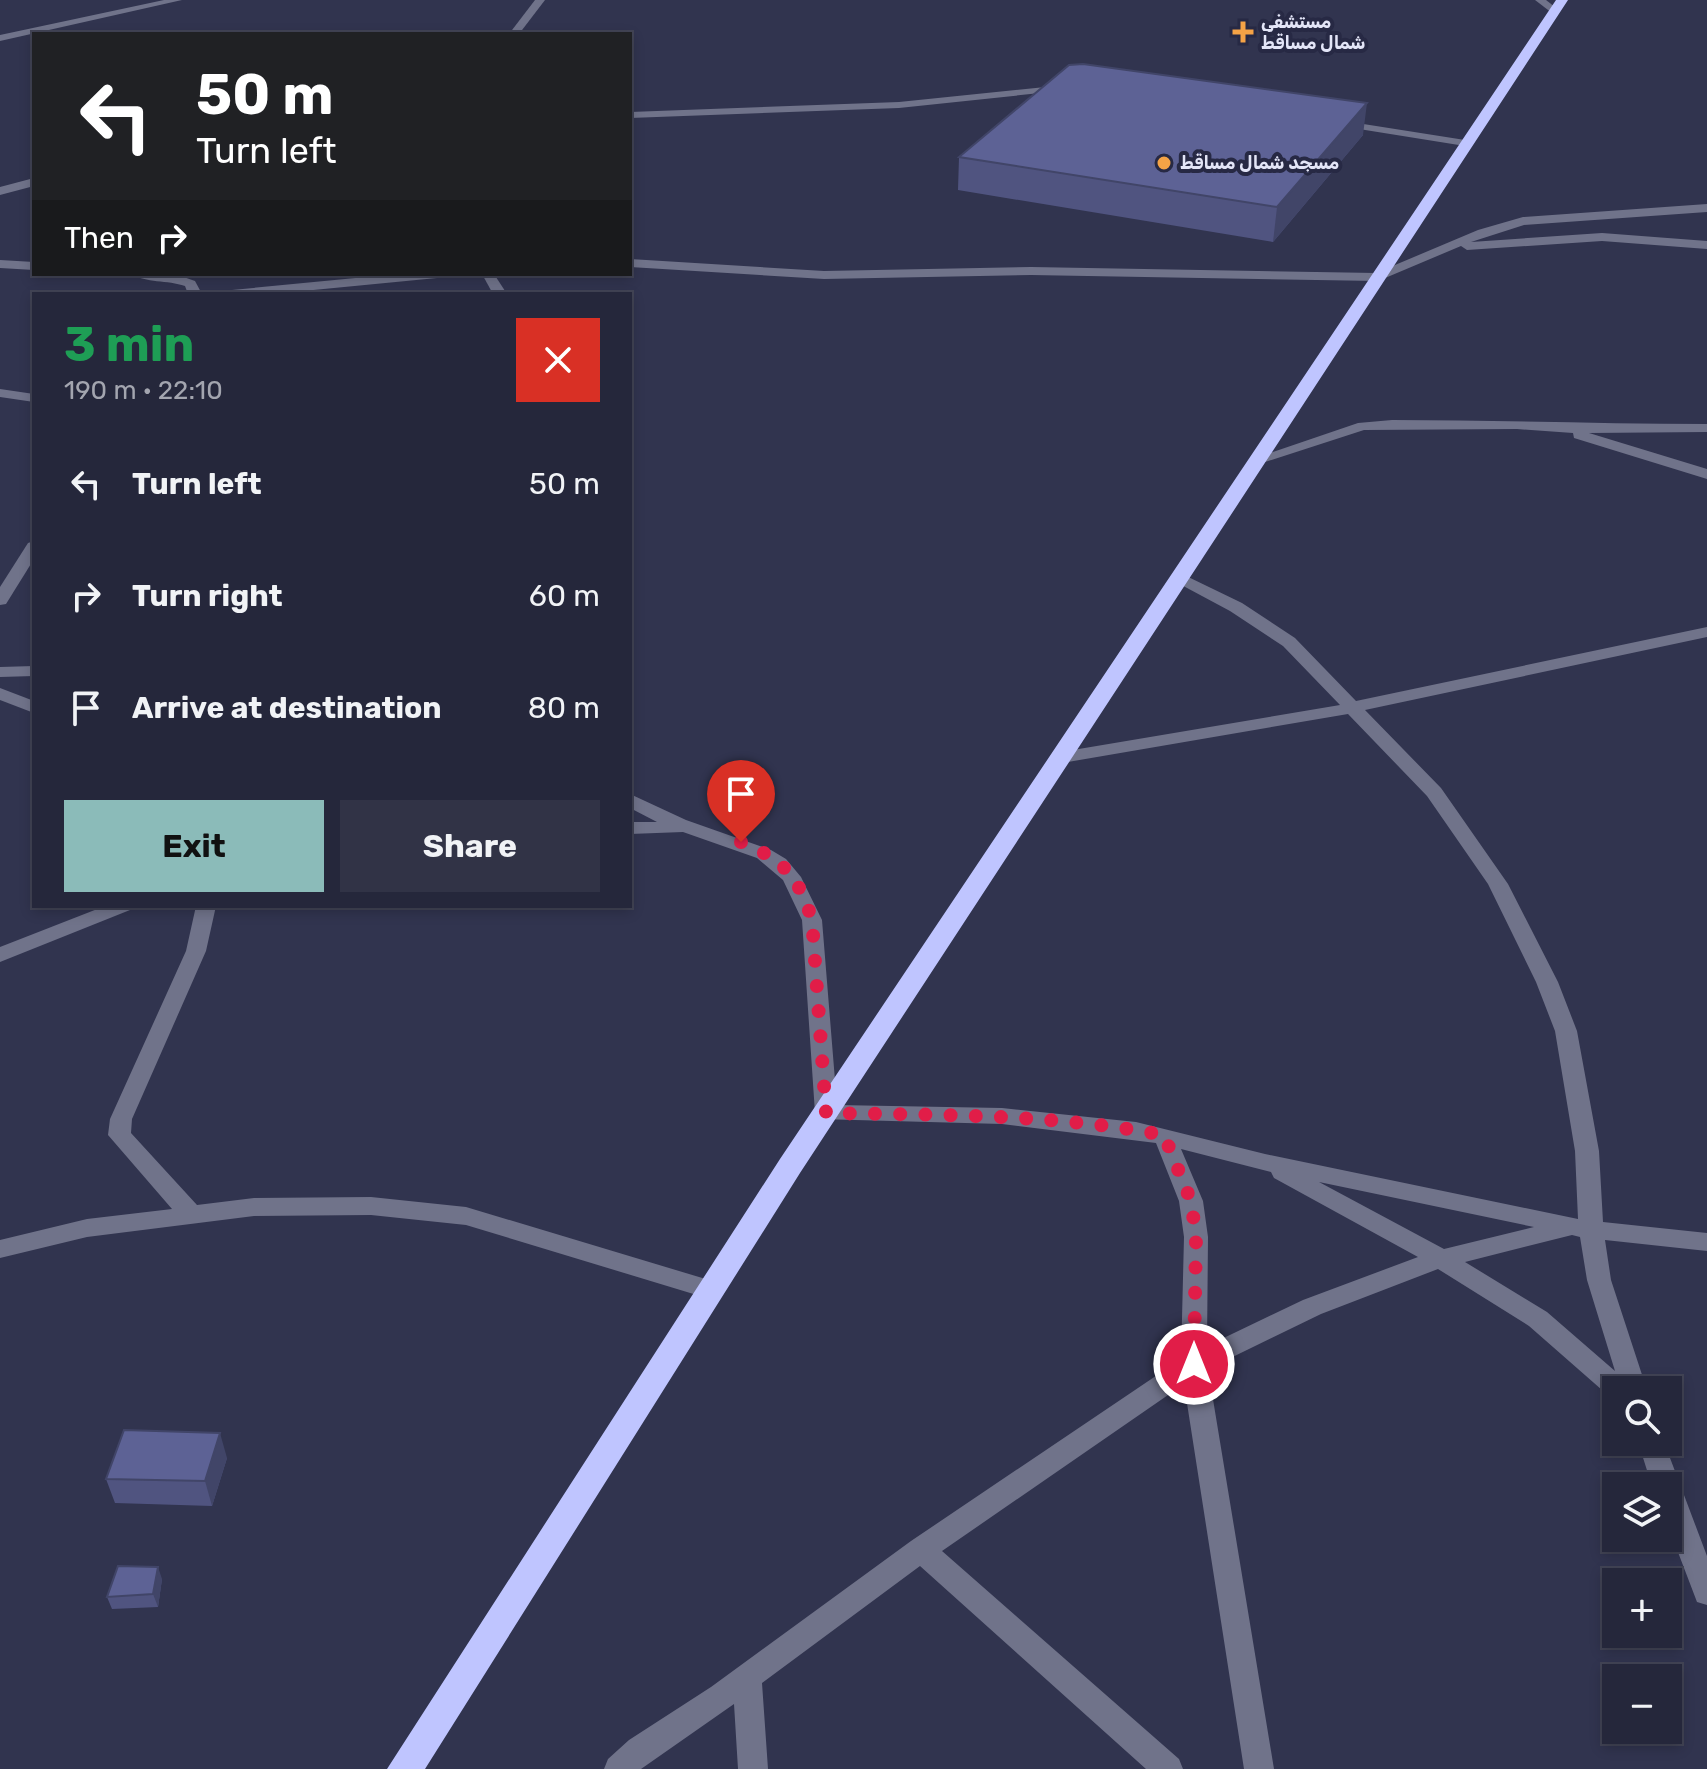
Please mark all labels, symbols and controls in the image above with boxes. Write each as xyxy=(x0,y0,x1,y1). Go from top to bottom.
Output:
place label: مستشفى شمال مساقط xyxy=(1261,11,1365,54)
marker: مستشفى شمال مساقط xyxy=(1232,21,1254,43)
text: 50 m xyxy=(196,62,333,128)
icon: left xyxy=(64,64,168,168)
text: Turn left xyxy=(196,129,337,172)
place label: مسجد شمال مساقط xyxy=(1180,152,1339,174)
marker: مسجد شمال مساقط xyxy=(1155,154,1173,172)
icon: right xyxy=(150,216,194,260)
text: Then xyxy=(64,220,134,256)
text: 3 min xyxy=(64,316,194,373)
button: close xyxy=(516,318,600,402)
text: 190 m · 22:10 xyxy=(64,375,223,406)
icon: left xyxy=(64,462,108,506)
text: Turn left xyxy=(132,466,262,502)
text: 50 m xyxy=(529,466,600,502)
icon: right xyxy=(64,574,108,618)
text: Turn right xyxy=(132,578,283,614)
text: 60 m xyxy=(529,578,600,614)
icon: arrive xyxy=(64,686,108,730)
text: Arrive at destination xyxy=(132,690,442,726)
text: 80 m xyxy=(528,690,600,726)
pin xyxy=(707,760,775,842)
icon: arrive xyxy=(719,772,763,816)
button: Exit xyxy=(64,800,324,892)
button: Share xyxy=(340,800,600,892)
position arrow xyxy=(1152,1322,1236,1406)
map controls xyxy=(1602,1376,1682,1744)
button: search xyxy=(1602,1376,1682,1456)
button: layers xyxy=(1602,1472,1682,1552)
button: + xyxy=(1602,1568,1682,1648)
button: − xyxy=(1602,1664,1682,1744)

